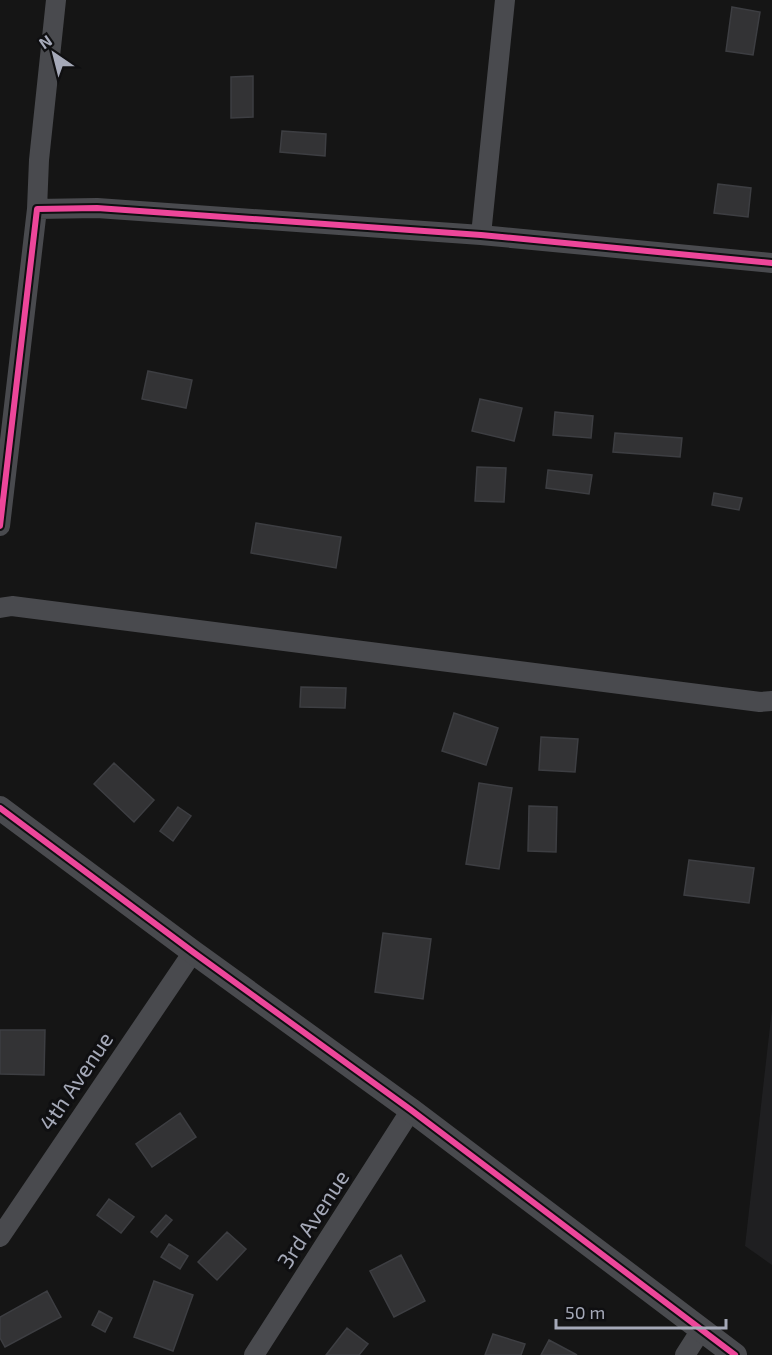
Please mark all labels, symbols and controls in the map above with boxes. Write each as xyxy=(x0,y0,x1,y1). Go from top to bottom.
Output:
north arrow xyxy=(24,24,84,84)
text: N xyxy=(35,30,55,52)
street label: 4th Avenue xyxy=(33,1026,117,1134)
street label: 3rd Avenue xyxy=(271,1165,353,1272)
scale bar xyxy=(556,1292,726,1330)
text: 50 m xyxy=(565,1301,605,1323)

